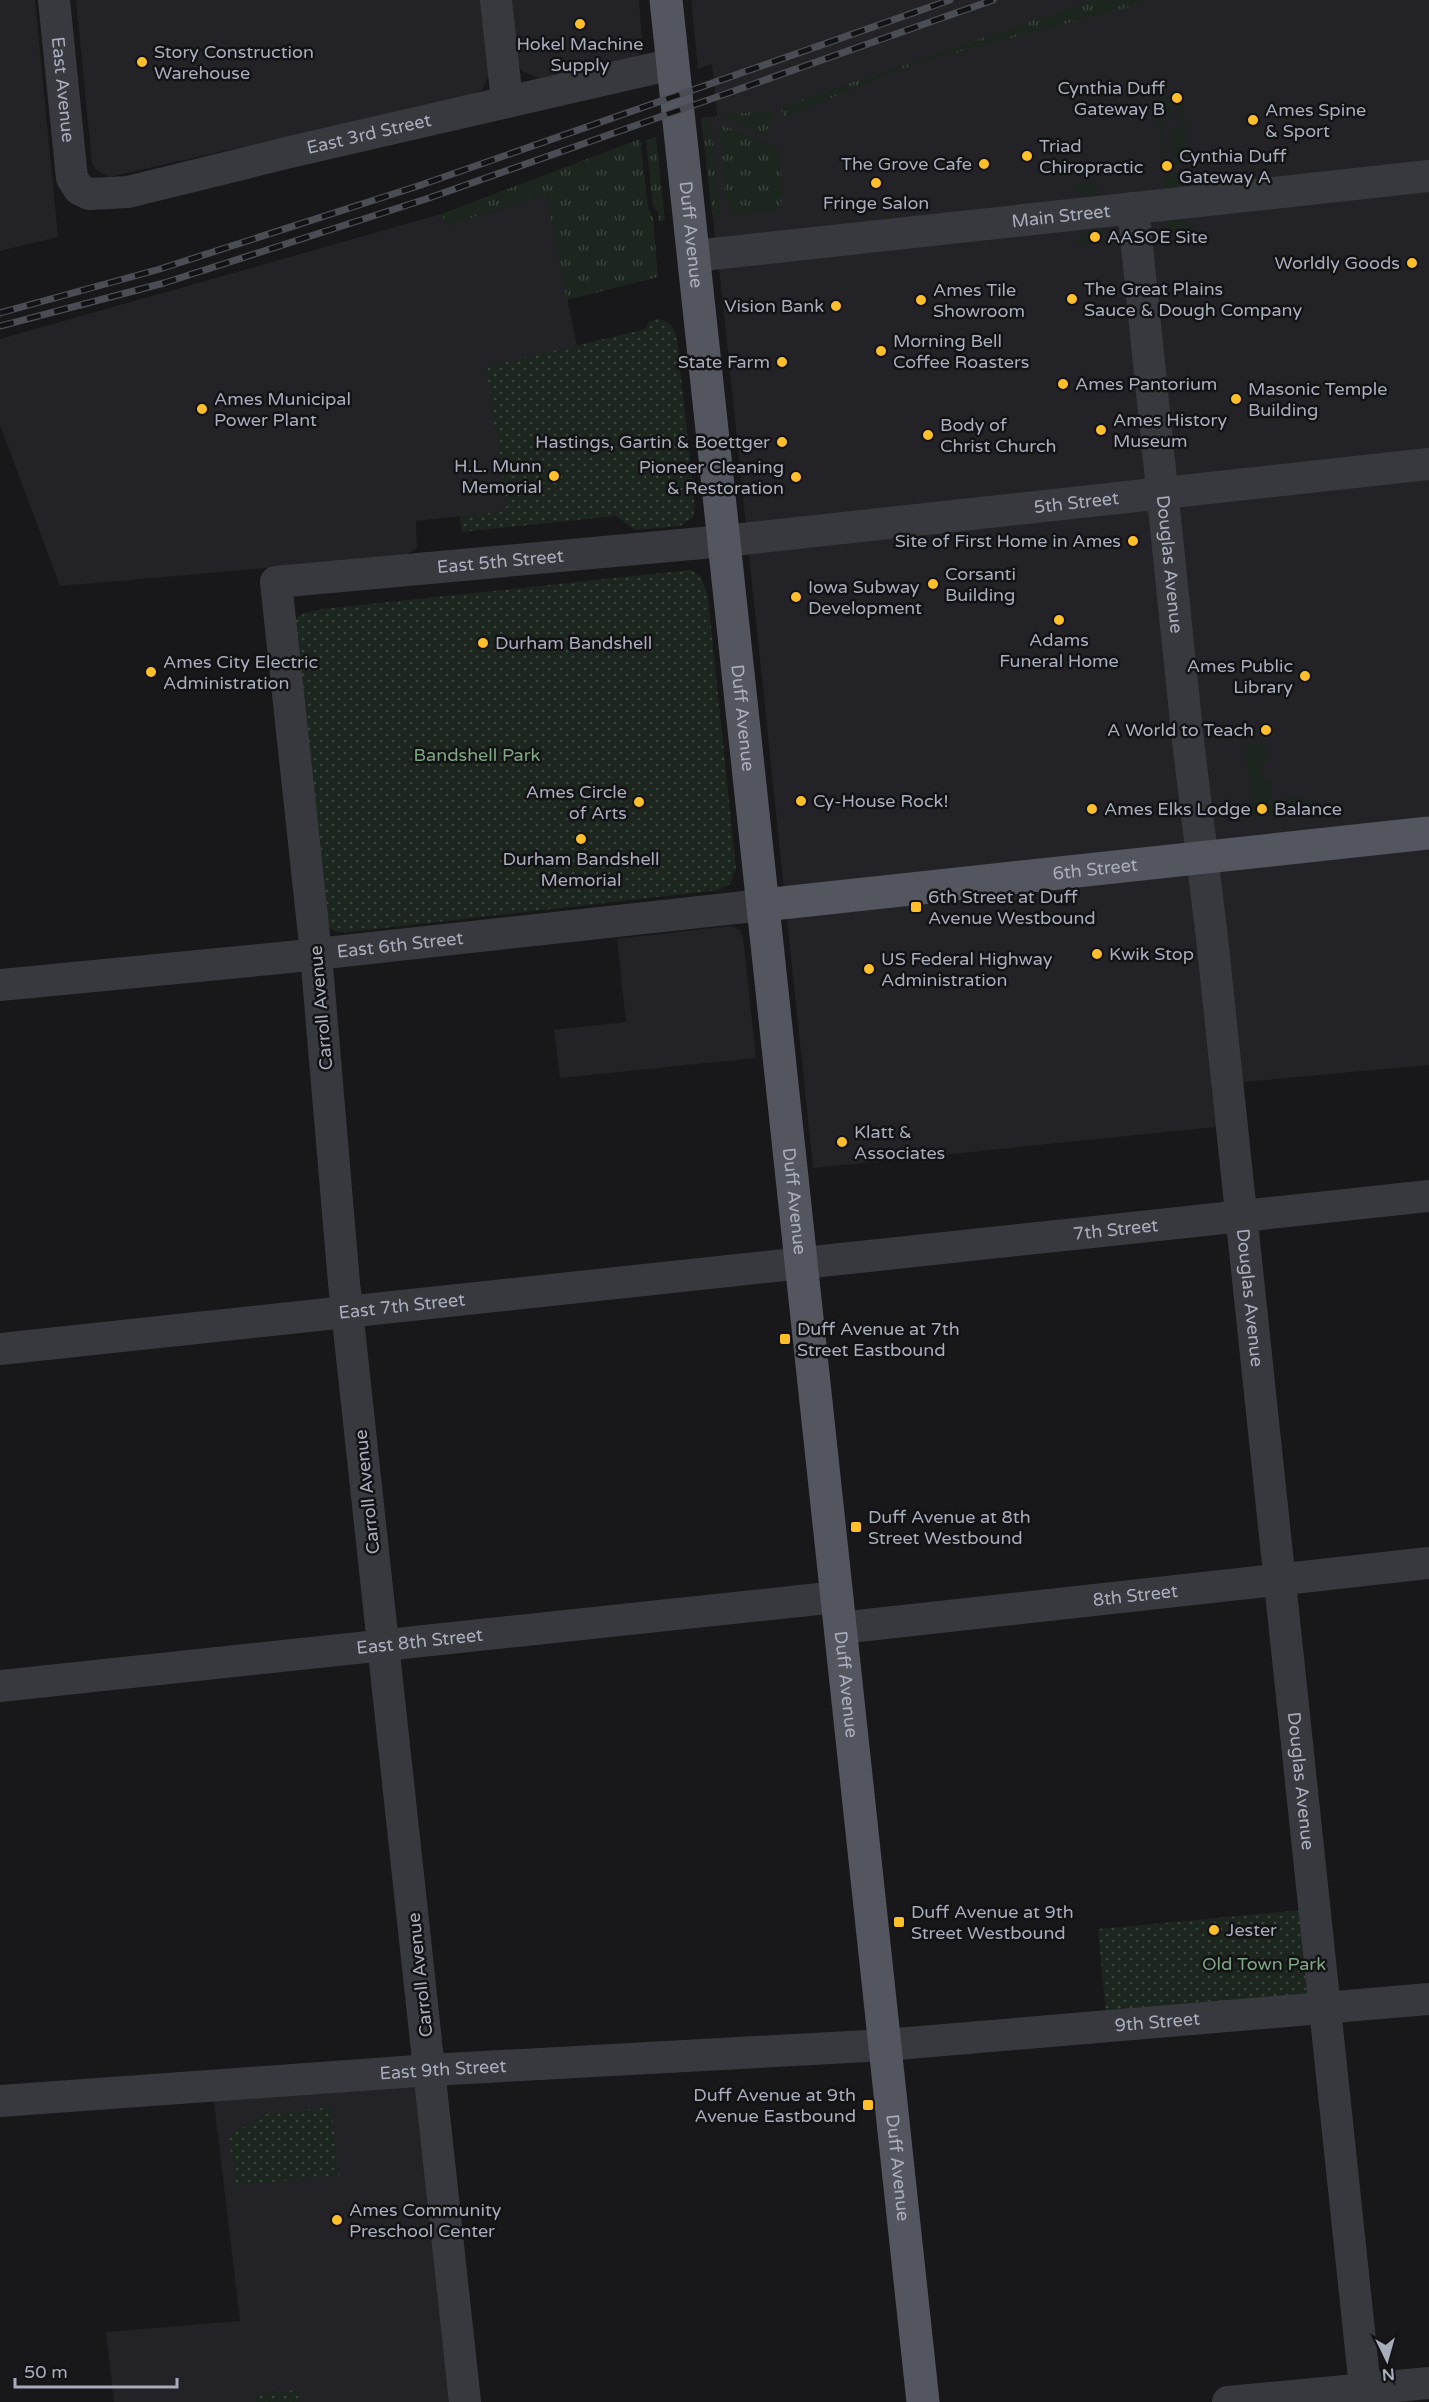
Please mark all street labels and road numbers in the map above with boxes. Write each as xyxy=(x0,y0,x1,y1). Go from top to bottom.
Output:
street label: East Avenue xyxy=(47,36,79,143)
street label: East 3rd Street xyxy=(304,109,433,159)
street label: Duff Avenue xyxy=(674,180,708,289)
street label: Main Street xyxy=(1010,200,1111,232)
street label: 5th Street xyxy=(1033,487,1120,518)
street label: Douglas Avenue xyxy=(1152,494,1188,634)
street label: East 5th Street xyxy=(436,545,565,578)
street label: Duff Avenue xyxy=(726,663,759,772)
street label: 6th Street xyxy=(1051,854,1139,885)
street label: East 6th Street xyxy=(336,927,464,963)
street label: Carroll Avenue xyxy=(305,945,337,1071)
street label: Duff Avenue xyxy=(778,1147,811,1256)
street label: 7th Street xyxy=(1072,1214,1159,1245)
street label: Douglas Avenue xyxy=(1232,1228,1268,1368)
street label: East 7th Street xyxy=(337,1288,466,1324)
street label: Carroll Avenue xyxy=(350,1429,384,1555)
street label: 8th Street xyxy=(1092,1580,1179,1611)
street label: East 8th Street xyxy=(355,1624,484,1659)
street label: Duff Avenue xyxy=(830,1630,863,1739)
street label: Douglas Avenue xyxy=(1283,1711,1319,1851)
street label: Carroll Avenue xyxy=(403,1912,437,2038)
street label: 9th Street xyxy=(1114,2007,1201,2037)
street label: East 9th Street xyxy=(379,2055,507,2085)
street label: Duff Avenue xyxy=(881,2113,915,2222)

